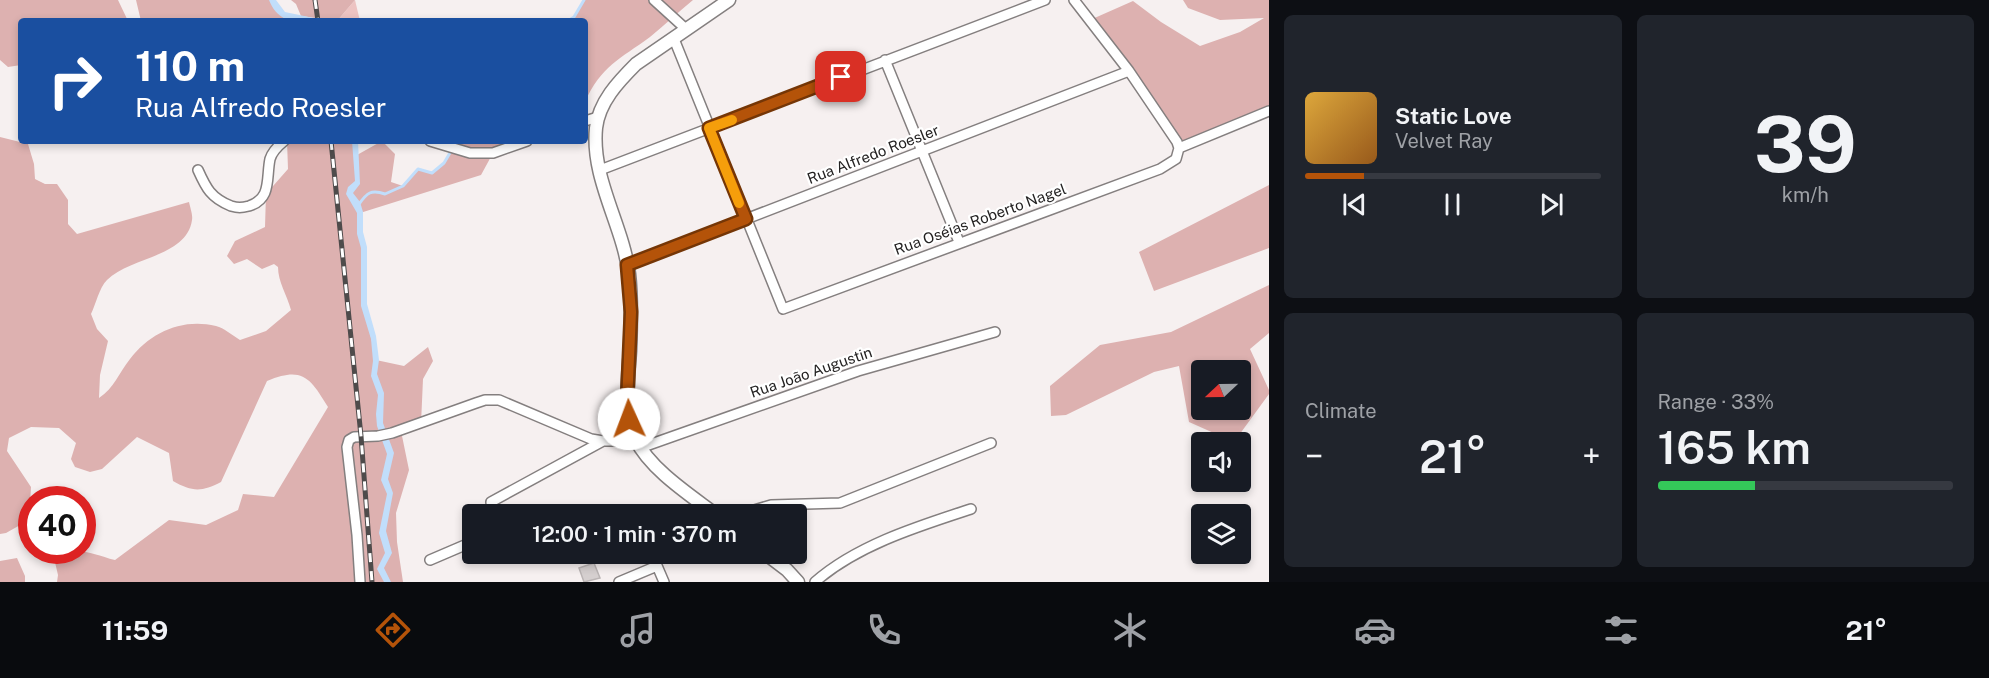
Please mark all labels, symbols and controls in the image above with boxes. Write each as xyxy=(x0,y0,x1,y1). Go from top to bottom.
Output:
text: 110 m xyxy=(135,41,245,90)
icon: right xyxy=(36,42,114,120)
pin xyxy=(815,51,866,102)
icon: arrive xyxy=(824,60,857,93)
text: Rua Alfredo Roesler xyxy=(135,91,386,123)
text: 39 xyxy=(1754,98,1857,190)
text: Static Love xyxy=(1395,103,1512,129)
street label: Rua Alfredo Roesler xyxy=(805,121,941,187)
text: Velvet Ray xyxy=(1395,129,1493,153)
street label: Rua Oséias Roberto Nagel xyxy=(892,180,1068,258)
text: km/h xyxy=(1782,183,1829,207)
icon: previous xyxy=(1338,188,1371,221)
icon: pause xyxy=(1436,188,1469,221)
icon: next xyxy=(1535,188,1568,221)
street label: Rua João Augustin xyxy=(748,343,874,401)
north arrow xyxy=(1191,360,1251,420)
map controls xyxy=(1191,360,1251,564)
position arrow xyxy=(597,387,661,451)
text: Range · 33% xyxy=(1658,390,1774,414)
text: Climate xyxy=(1305,399,1377,423)
text: 165 km xyxy=(1658,421,1811,474)
text: 21° xyxy=(1419,430,1487,483)
button: sound xyxy=(1191,432,1251,492)
text: − xyxy=(1305,437,1323,475)
text: + xyxy=(1582,437,1600,475)
speed limit sign: 40 xyxy=(18,486,96,564)
button: layers xyxy=(1191,504,1251,564)
text: 12:00 · 1 min · 370 m xyxy=(532,521,737,547)
icon: directions xyxy=(372,609,414,651)
icon: music xyxy=(617,609,659,651)
icon: phone xyxy=(863,609,905,651)
icon: climate xyxy=(1109,609,1151,651)
icon: car xyxy=(1354,609,1396,651)
icon: filters xyxy=(1600,609,1642,651)
text: 11:59 xyxy=(102,614,168,646)
text: 21° xyxy=(1846,614,1887,646)

